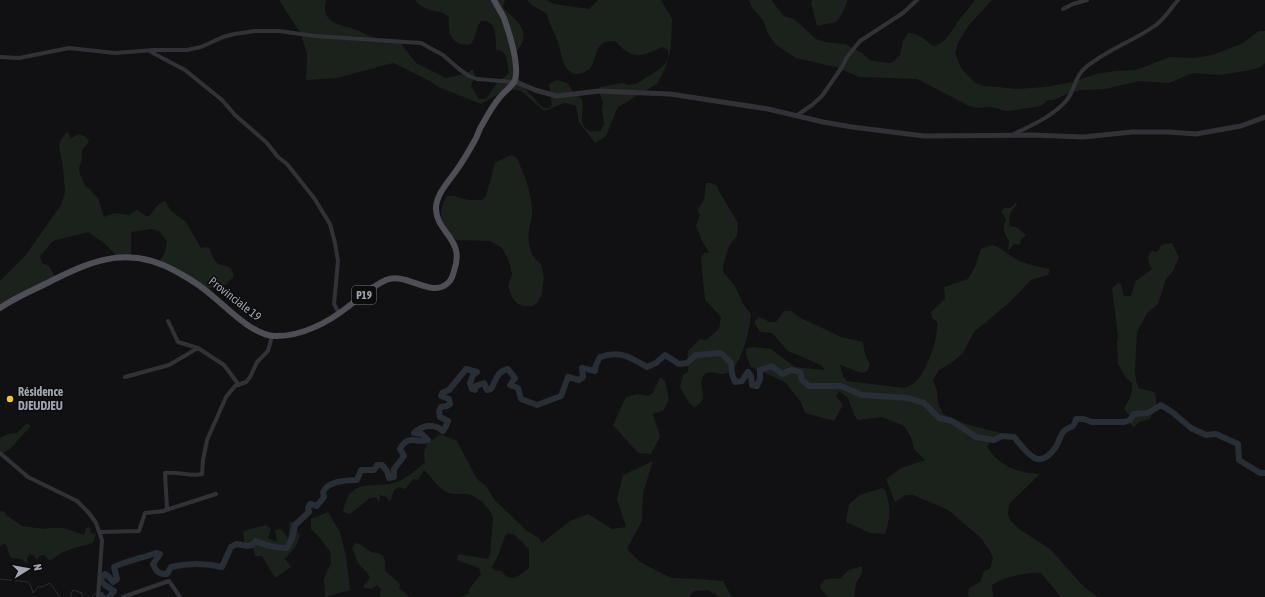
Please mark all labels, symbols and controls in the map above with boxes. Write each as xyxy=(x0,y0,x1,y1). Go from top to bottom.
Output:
street label: Provinciale 19 xyxy=(206,274,264,324)
road number: P19 xyxy=(352,286,376,304)
place label: Résidence DJEUDJEU xyxy=(18,385,64,413)
marker: Résidence DJEUDJEU xyxy=(5,394,15,404)
north arrow xyxy=(8,549,48,589)
text: N xyxy=(31,563,44,571)

